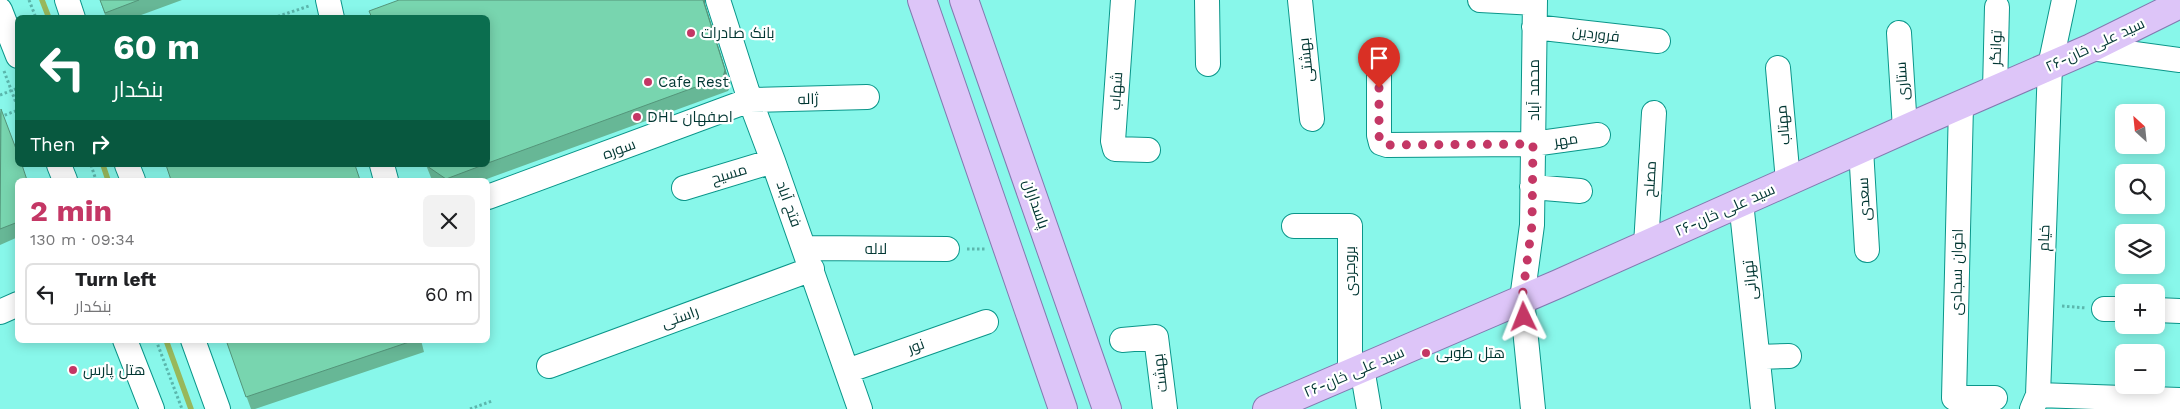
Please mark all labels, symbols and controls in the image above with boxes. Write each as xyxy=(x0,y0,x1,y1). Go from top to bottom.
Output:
street label: ۲۶-سید علی خان xyxy=(2043,14,2148,77)
street label: فروردین xyxy=(1571,22,1621,47)
place label: بانک صادرات xyxy=(701,24,775,42)
text: 60 m xyxy=(113,26,200,68)
marker: بانک صادرات xyxy=(685,27,697,39)
street label: توانگر xyxy=(1986,30,2006,67)
icon: left xyxy=(30,35,95,100)
street label: بهشتی xyxy=(1295,37,1318,83)
pin xyxy=(1358,37,1400,88)
icon: arrive xyxy=(1365,44,1393,72)
street label: محمد آباد xyxy=(1525,59,1543,121)
street label: ستاری xyxy=(1892,61,1913,101)
street label: شهاب xyxy=(1106,71,1127,111)
place label: Cafe Rest xyxy=(658,73,729,91)
marker: Cafe Rest xyxy=(642,76,654,88)
text: بنکدار xyxy=(113,77,163,102)
street label: ژاله xyxy=(797,90,819,108)
street label: مهتاب xyxy=(1772,104,1795,146)
north arrow xyxy=(2115,104,2165,154)
map controls xyxy=(2115,104,2165,394)
place label: DHL اصفهان xyxy=(647,108,733,127)
marker: DHL اصفهان xyxy=(631,111,643,123)
street label: مهر xyxy=(1552,129,1579,152)
icon: right xyxy=(86,130,114,158)
text: Then xyxy=(30,133,76,156)
street label: سوره xyxy=(600,135,638,163)
street label: مسیح xyxy=(709,160,750,190)
street label: مصلح xyxy=(1640,160,1662,198)
button: search xyxy=(2115,164,2165,214)
street label: پاسداران xyxy=(1018,177,1053,231)
street label: سعدی xyxy=(1854,177,1875,221)
street label: فتح آباد xyxy=(770,178,806,230)
street label: ۲۶-سید علی خان xyxy=(1672,180,1778,241)
text: 2 min xyxy=(30,193,112,228)
button: close xyxy=(423,195,475,247)
street label: خیام xyxy=(2035,224,2054,252)
button: layers xyxy=(2115,224,2165,274)
street label: اخوان سجادی xyxy=(1947,228,1968,316)
text: 130 m · 09:34 xyxy=(30,230,134,249)
street label: لاله xyxy=(865,240,887,258)
street label: بروجردی xyxy=(1341,246,1360,296)
street label: تهرانی xyxy=(1739,259,1762,301)
text: Turn left xyxy=(75,268,156,291)
icon: left xyxy=(32,280,60,308)
text: 60 m xyxy=(425,283,473,306)
button: + xyxy=(2115,284,2165,334)
position arrow xyxy=(1497,290,1549,342)
text: بنکدار xyxy=(75,297,112,316)
street label: راستی xyxy=(659,302,701,333)
street label: نور xyxy=(904,335,927,358)
street label: ۲۶-سید علی خان xyxy=(1301,343,1407,402)
place label: هتل طوبی xyxy=(1436,344,1505,363)
button: − xyxy=(2115,344,2165,394)
marker: هتل طوبی xyxy=(1420,347,1432,359)
street label: بهشت xyxy=(1149,352,1172,393)
place label: هتل پارس xyxy=(83,361,146,380)
marker: هتل پارس xyxy=(67,364,79,376)

